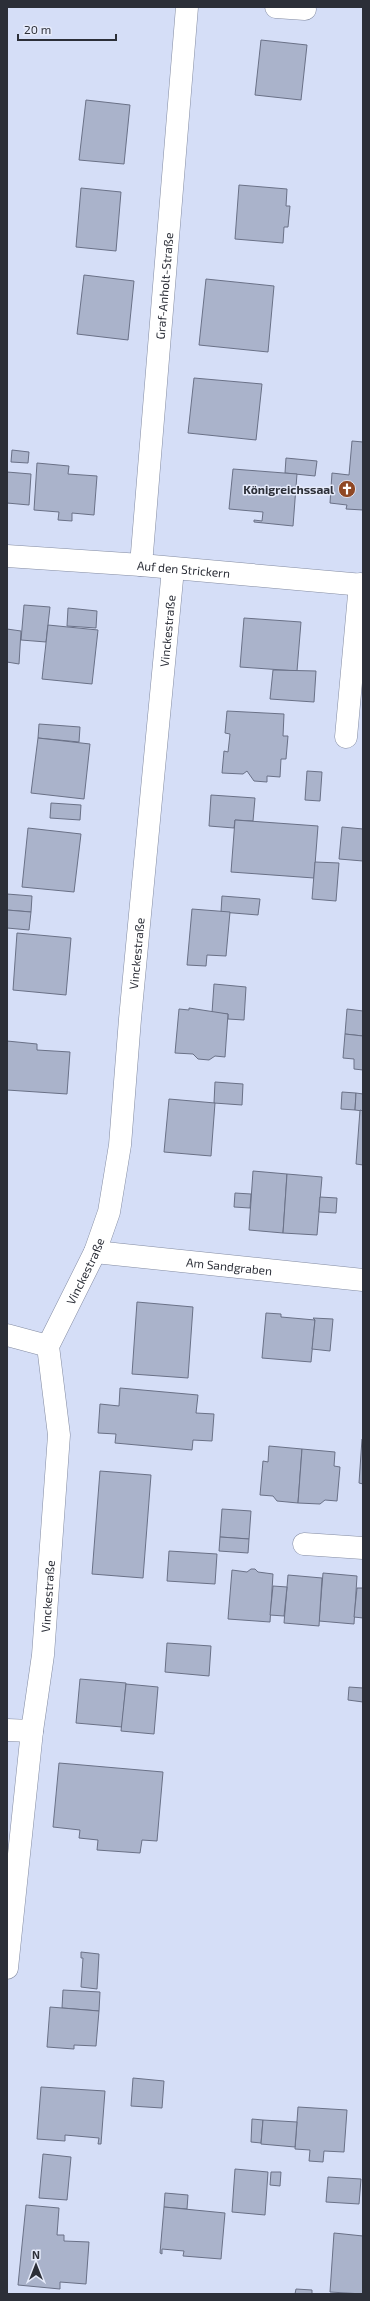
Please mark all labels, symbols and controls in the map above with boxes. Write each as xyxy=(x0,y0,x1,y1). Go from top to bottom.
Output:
scale bar xyxy=(18,16,116,42)
text: 20 m xyxy=(24,22,51,36)
street label: Graf-Anholt-Straße xyxy=(153,232,175,340)
church icon: Königreichssaal xyxy=(337,479,357,499)
place label: Königreichssaal xyxy=(243,482,334,496)
street label: Auf den Strickern xyxy=(137,558,231,580)
street label: Vinckestraße xyxy=(157,594,177,668)
street label: Vinckestraße xyxy=(126,917,147,990)
street label: Vinckestraße xyxy=(63,1236,106,1307)
street label: Am Sandgraben xyxy=(186,1255,273,1277)
street label: Vinckestraße xyxy=(38,1560,57,1633)
north arrow xyxy=(16,2245,56,2285)
text: N xyxy=(32,2248,40,2261)

